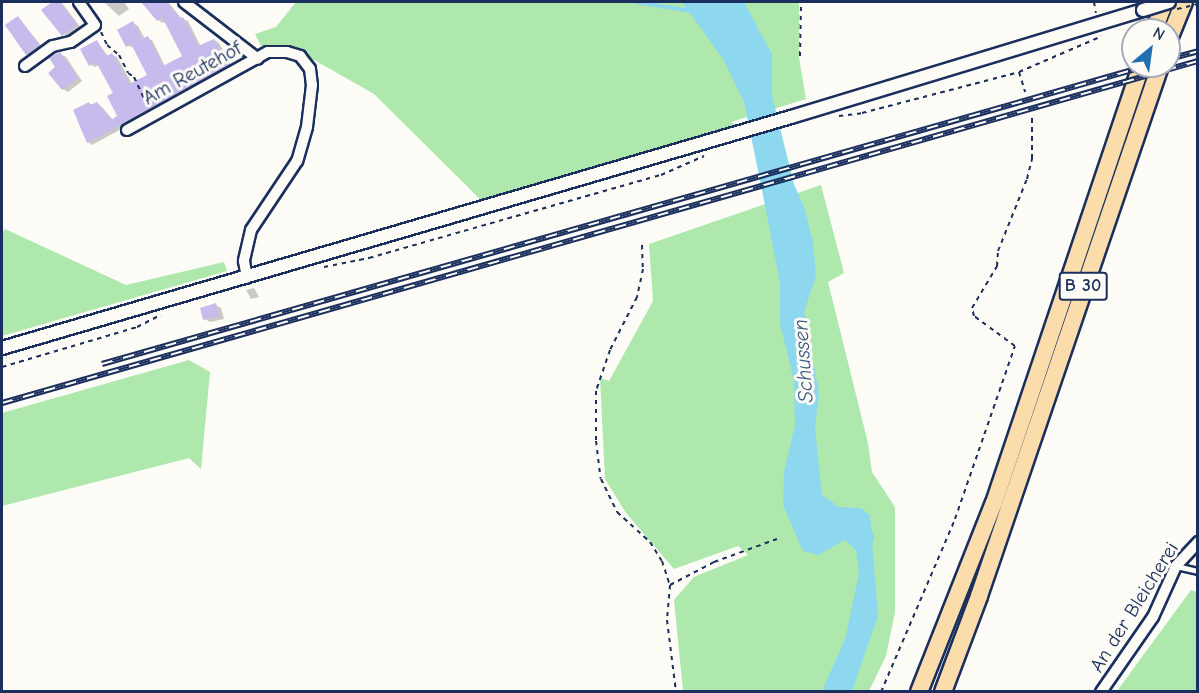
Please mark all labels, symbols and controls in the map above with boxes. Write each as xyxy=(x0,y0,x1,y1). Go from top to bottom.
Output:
north arrow xyxy=(1121,18,1181,78)
text: N xyxy=(1150,24,1168,44)
street label: Am Reutehof xyxy=(139,36,245,110)
road number: B 30 xyxy=(1058,271,1108,301)
water label: Schussen xyxy=(788,318,818,404)
street label: An der Bleicherei xyxy=(1084,538,1184,676)

